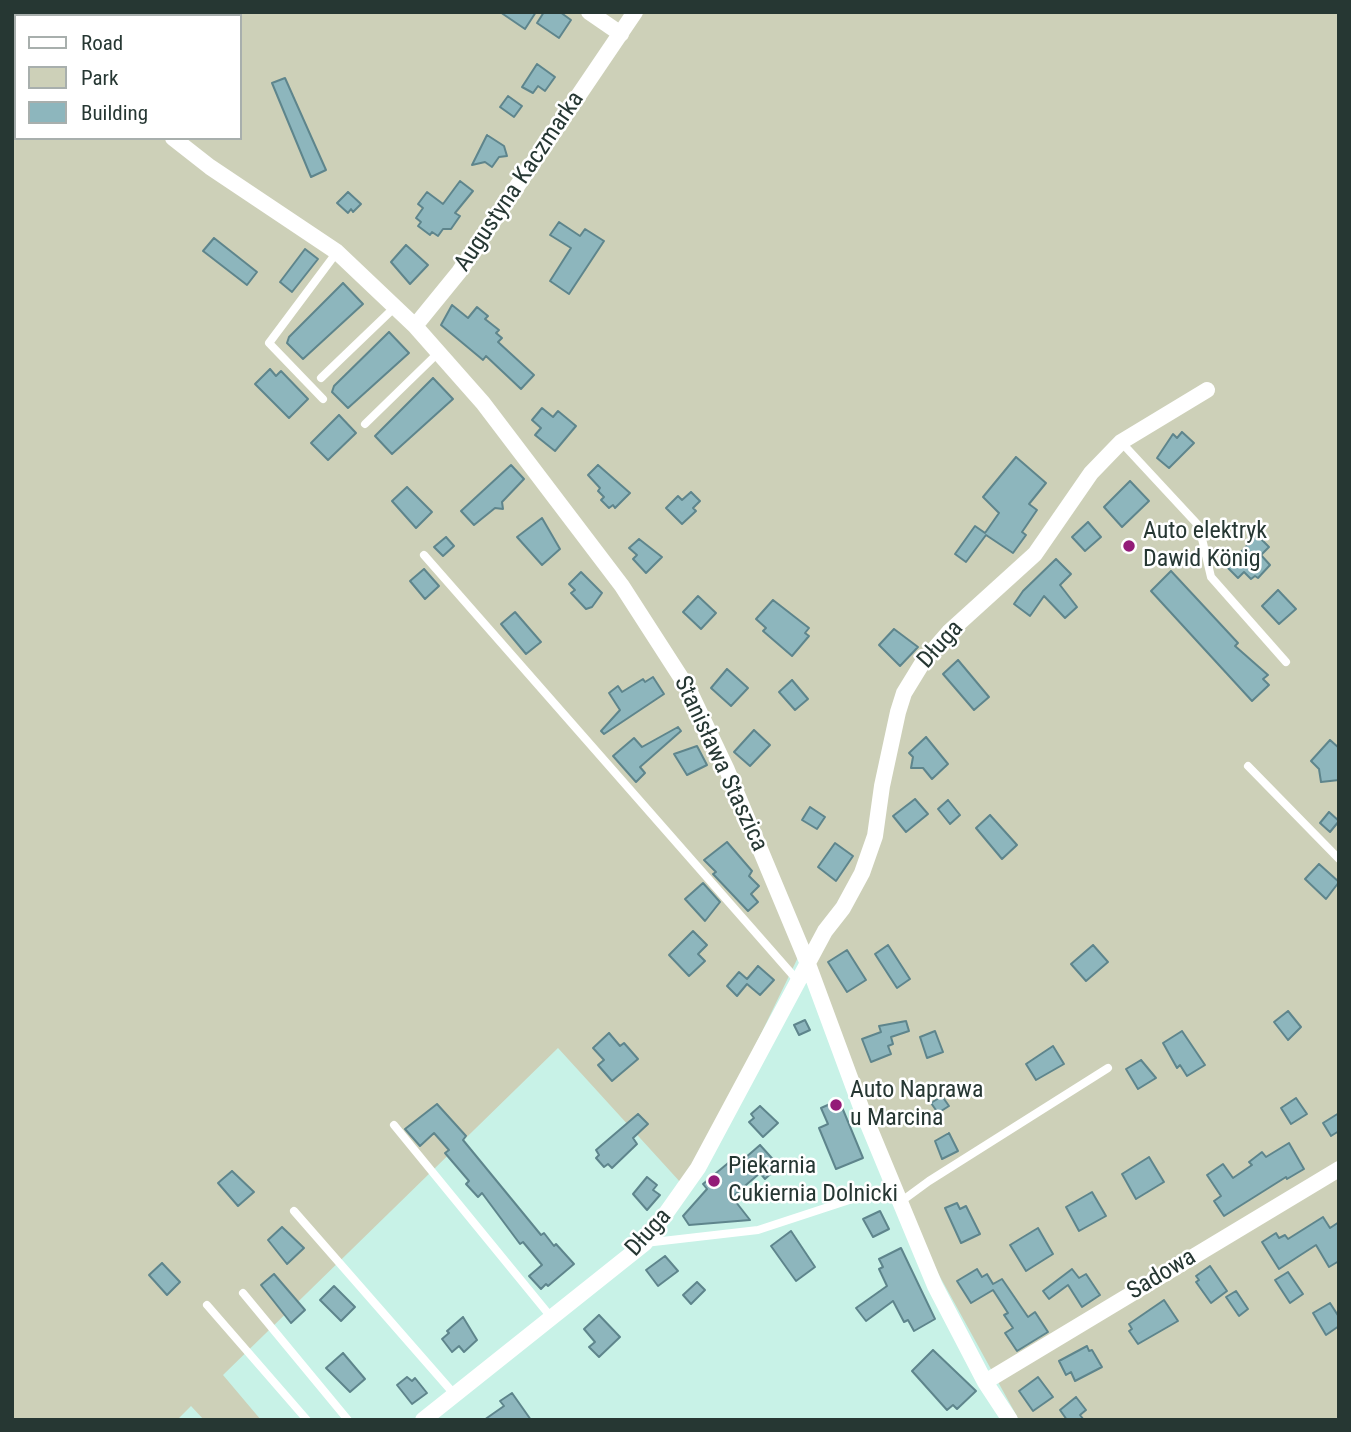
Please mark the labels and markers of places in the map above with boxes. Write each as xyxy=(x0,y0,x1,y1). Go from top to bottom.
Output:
place label: Auto elektryk Dawid König xyxy=(1143,518,1267,574)
marker: Auto elektryk Dawid König xyxy=(1121,538,1137,554)
place label: Auto Naprawa u Marcina xyxy=(850,1077,983,1133)
marker: Auto Naprawa u Marcina xyxy=(828,1097,844,1113)
place label: Piekarnia Cukiernia Dolnicki xyxy=(728,1153,898,1209)
marker: Piekarnia Cukiernia Dolnicki xyxy=(706,1173,722,1189)

